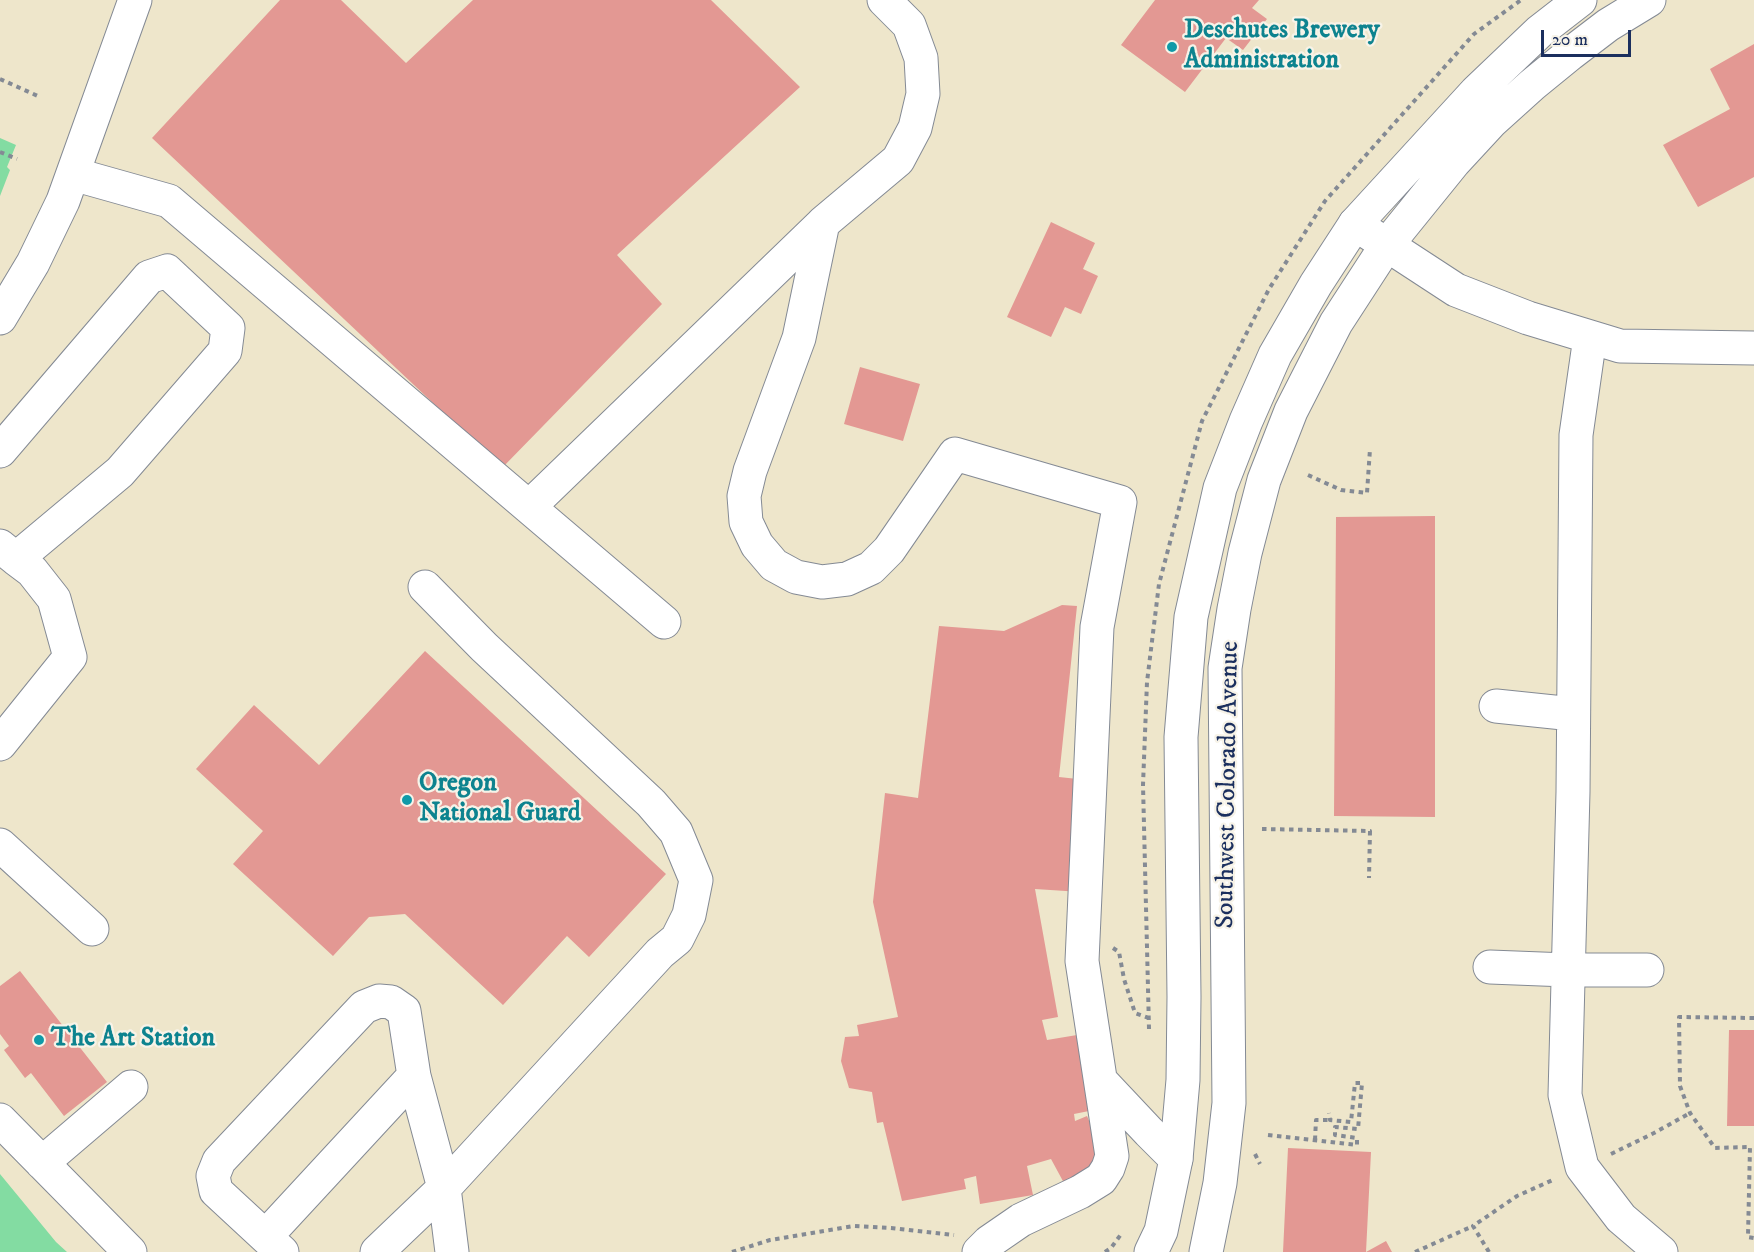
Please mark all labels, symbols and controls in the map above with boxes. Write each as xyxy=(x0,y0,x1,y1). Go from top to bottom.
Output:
place label: Deschutes Brewery Administration xyxy=(1184,16,1380,77)
scale bar xyxy=(1544,18,1634,56)
text: 20 m xyxy=(1552,29,1588,51)
marker: Deschutes Brewery Administration xyxy=(1165,40,1179,54)
street label: Southwest Colorado Avenue xyxy=(1211,641,1247,929)
place label: Oregon National Guard xyxy=(419,769,581,831)
marker: Oregon National Guard xyxy=(400,793,414,807)
place label: The Art Station xyxy=(51,1024,215,1056)
marker: The Art Station xyxy=(32,1033,46,1047)

